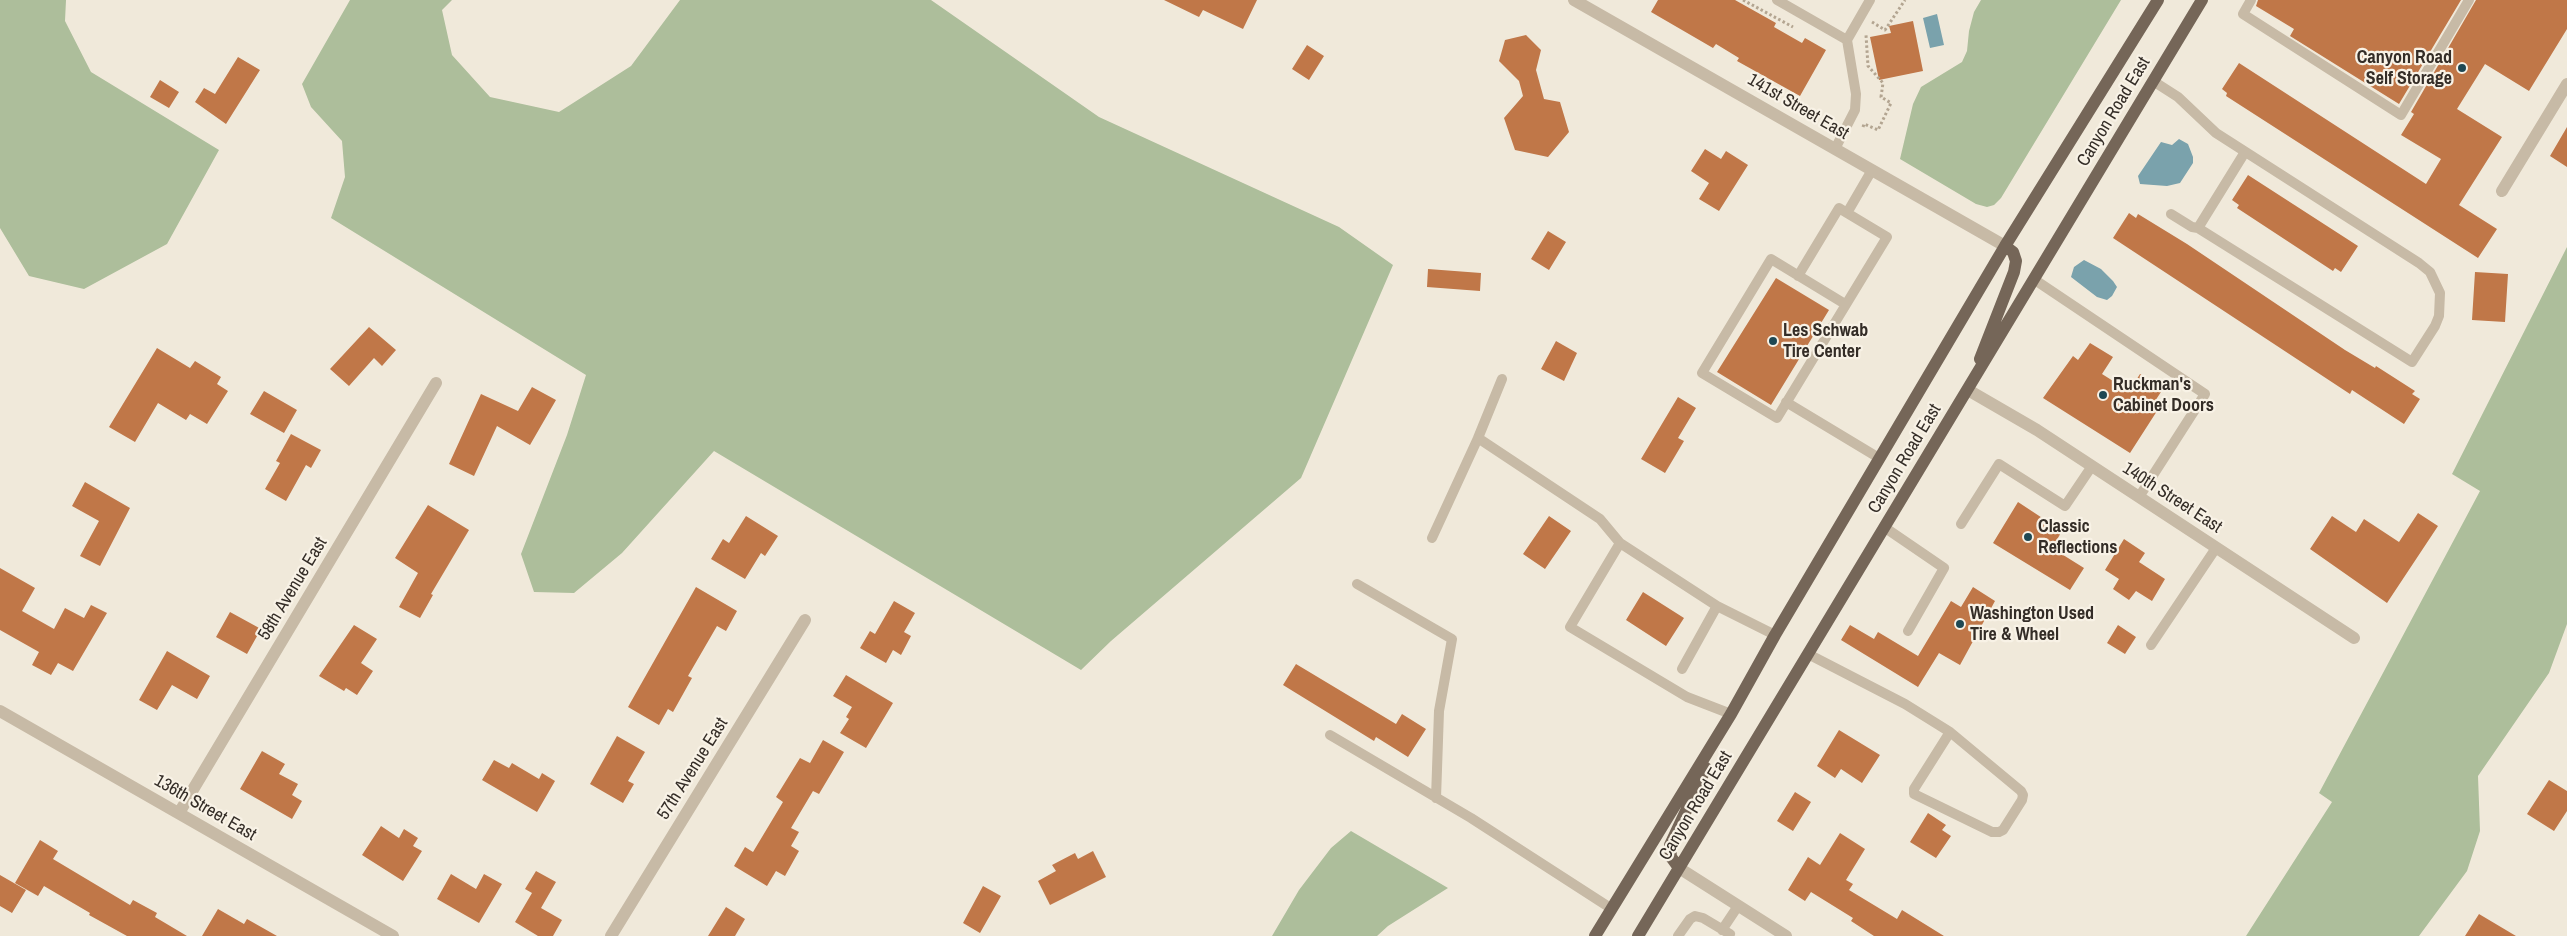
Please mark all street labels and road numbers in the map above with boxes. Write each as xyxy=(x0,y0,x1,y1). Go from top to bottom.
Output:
street label: Canyon Road East xyxy=(2073,53,2155,171)
street label: 141st Street East xyxy=(1744,69,1852,145)
street label: Canyon Road East xyxy=(1864,400,1946,518)
street label: 140th Street East xyxy=(2118,458,2226,538)
street label: 58th Avenue East xyxy=(254,534,332,644)
street label: 57th Avenue East xyxy=(653,714,733,824)
street label: Canyon Road East xyxy=(1655,747,1737,865)
street label: 136th Street East xyxy=(150,770,260,846)

